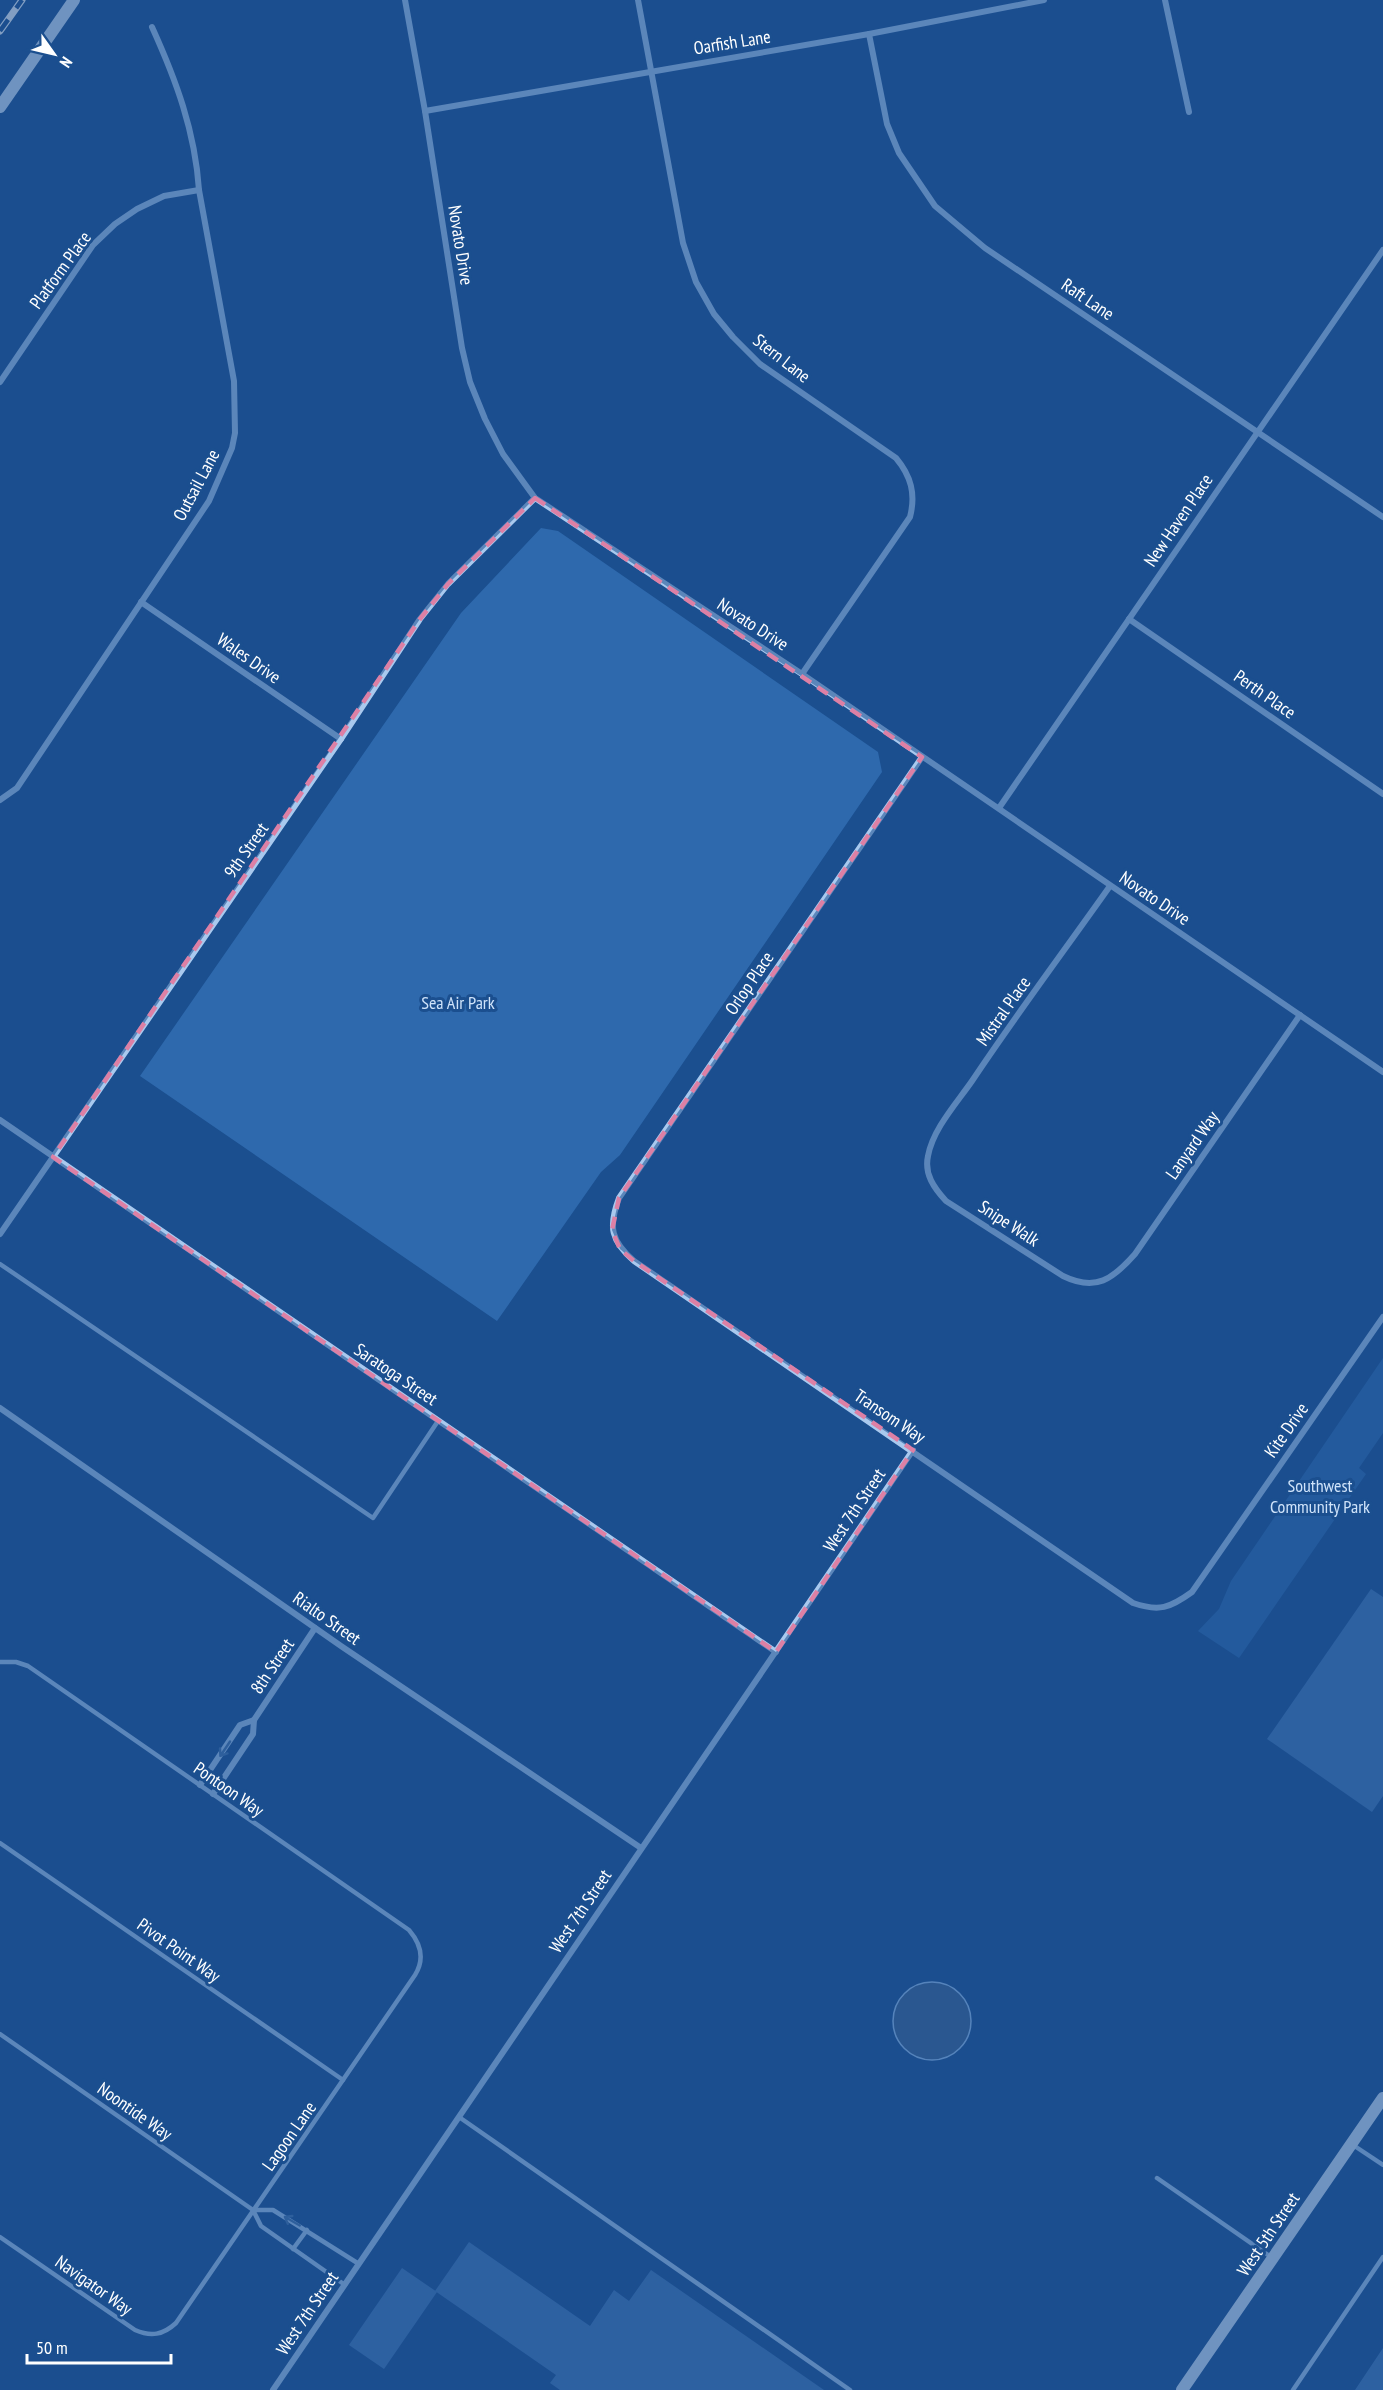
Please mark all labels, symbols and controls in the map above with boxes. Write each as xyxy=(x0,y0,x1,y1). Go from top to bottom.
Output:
north arrow xyxy=(24,24,84,84)
street label: Oarfish Lane xyxy=(692,25,772,59)
text: N xyxy=(56,53,77,72)
street label: Novato Drive xyxy=(443,203,479,287)
street label: Platform Place xyxy=(24,227,96,313)
street label: Raft Lane xyxy=(1057,273,1119,325)
street label: Stern Lane xyxy=(749,329,815,387)
street label: Outsail Lane xyxy=(168,445,224,525)
street label: New Haven Place xyxy=(1139,469,1217,571)
street label: Novato Drive xyxy=(713,592,793,656)
street label: Wales Drive xyxy=(213,628,285,688)
street label: Perth Place xyxy=(1230,664,1300,724)
street label: 9th Street xyxy=(219,818,273,882)
street label: Novato Drive xyxy=(1115,866,1195,930)
street label: Orlop Place xyxy=(719,947,779,1019)
street label: Mistral Place xyxy=(971,972,1035,1050)
park label: Sea Air Park xyxy=(421,991,495,1014)
street label: Lanyard Way xyxy=(1160,1106,1224,1184)
street label: Snipe Walk xyxy=(974,1195,1044,1251)
street label: Saratoga Street xyxy=(350,1338,442,1410)
street label: Transom Way xyxy=(850,1384,930,1448)
street label: Kite Drive xyxy=(1259,1398,1313,1462)
street label: West 7th Street xyxy=(818,1464,890,1556)
park label: Southwest Community Park xyxy=(1270,1474,1370,1518)
street label: Rialto Street xyxy=(289,1586,365,1650)
street label: 8th Street xyxy=(245,1634,299,1698)
one-way arrow xyxy=(219,1740,231,1757)
street label: Pontoon Way xyxy=(189,1756,269,1822)
street label: West 7th Street xyxy=(544,1865,616,1957)
street label: Pivot Point Way xyxy=(133,1913,225,1987)
street label: Noontide Way xyxy=(93,2077,177,2145)
street label: Lagoon Lane xyxy=(257,2097,321,2175)
street label: West 5th Street xyxy=(1232,2188,1304,2280)
one-way arrow xyxy=(284,2215,301,2227)
street label: Navigator Way xyxy=(51,2250,137,2320)
street label: West 7th Street xyxy=(271,2267,343,2359)
scale bar xyxy=(27,2327,171,2365)
text: 50 m xyxy=(36,2336,68,2359)

